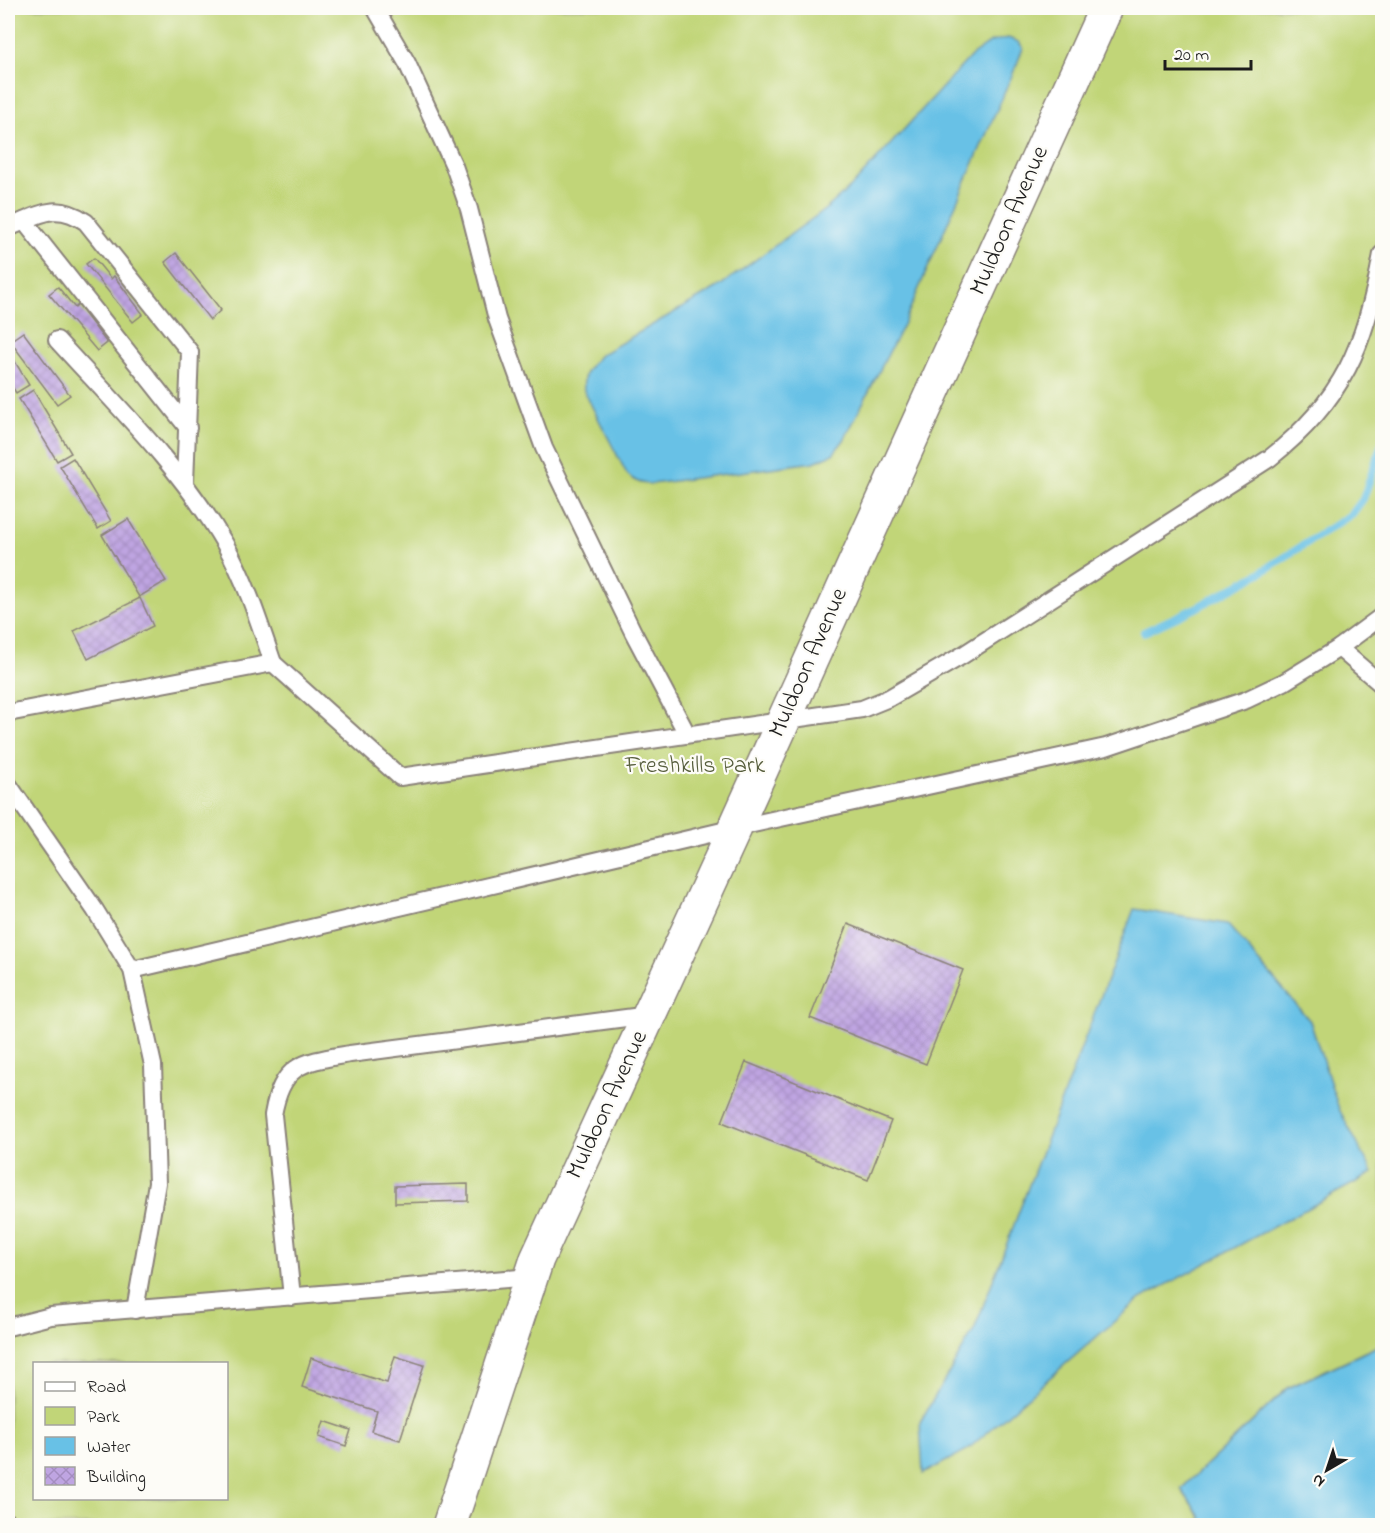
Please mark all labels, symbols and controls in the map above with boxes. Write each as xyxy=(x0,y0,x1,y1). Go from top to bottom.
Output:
scale bar xyxy=(1165,33,1250,71)
text: 20 m xyxy=(1174,43,1209,69)
street label: Muldoon Avenue xyxy=(961,140,1059,301)
street label: Muldoon Avenue xyxy=(760,582,858,743)
park label: Freshkills Park xyxy=(624,749,765,784)
street label: Muldoon Avenue xyxy=(558,1025,658,1185)
legend xyxy=(33,1362,228,1500)
text: Road xyxy=(87,1375,126,1401)
text: Park xyxy=(87,1405,120,1431)
text: Water xyxy=(87,1435,131,1461)
north arrow xyxy=(1297,1440,1357,1500)
text: Building xyxy=(86,1465,146,1492)
text: N xyxy=(1307,1467,1331,1493)

